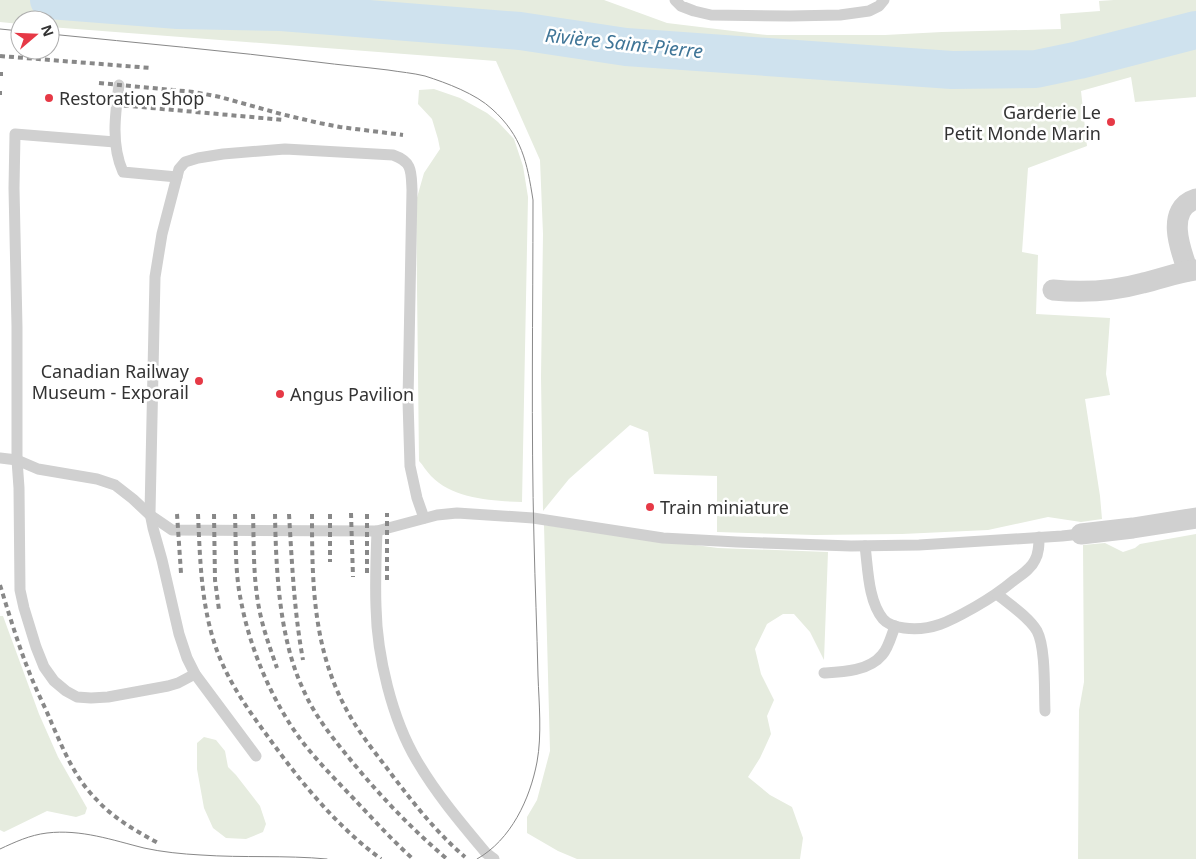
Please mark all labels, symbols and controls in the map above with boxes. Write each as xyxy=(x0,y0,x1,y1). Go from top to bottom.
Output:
north arrow xyxy=(10,10,60,60)
text: N xyxy=(37,22,59,39)
water label: Rivière Saint-Pierre xyxy=(544,22,704,64)
place label: Restoration Shop xyxy=(59,86,204,110)
marker: Restoration Shop xyxy=(43,92,55,104)
place label: Garderie Le Petit Monde Marin xyxy=(944,100,1101,145)
marker: Garderie Le Petit Monde Marin xyxy=(1105,116,1117,128)
place label: Canadian Railway Museum - Exporail xyxy=(32,359,190,404)
marker: Canadian Railway Museum - Exporail xyxy=(193,375,205,387)
place label: Angus Pavilion xyxy=(290,382,414,406)
marker: Angus Pavilion xyxy=(274,388,286,400)
place label: Train miniature xyxy=(660,495,789,519)
marker: Train miniature xyxy=(644,501,656,513)

